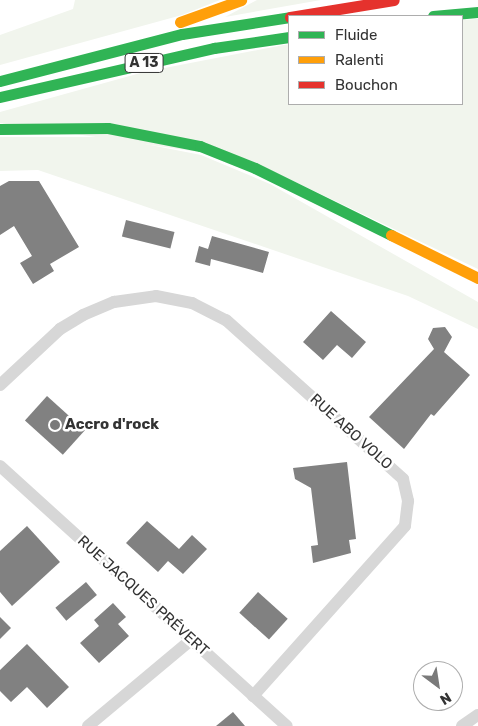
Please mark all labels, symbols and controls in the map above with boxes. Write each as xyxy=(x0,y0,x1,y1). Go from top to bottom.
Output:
legend xyxy=(288,15,463,105)
text: Fluide xyxy=(335,26,377,44)
text: Ralenti xyxy=(335,51,384,69)
road number: A 13 xyxy=(124,52,164,74)
text: Bouchon xyxy=(335,76,398,94)
street label: RUE ABO VOLO xyxy=(306,390,396,474)
place label: Accro d'rock xyxy=(65,416,159,434)
marker: Accro d'rock xyxy=(49,419,61,431)
street label: RUE JACQUES PRÉVERT xyxy=(74,532,212,660)
north arrow xyxy=(413,661,463,711)
text: N xyxy=(437,689,454,708)

